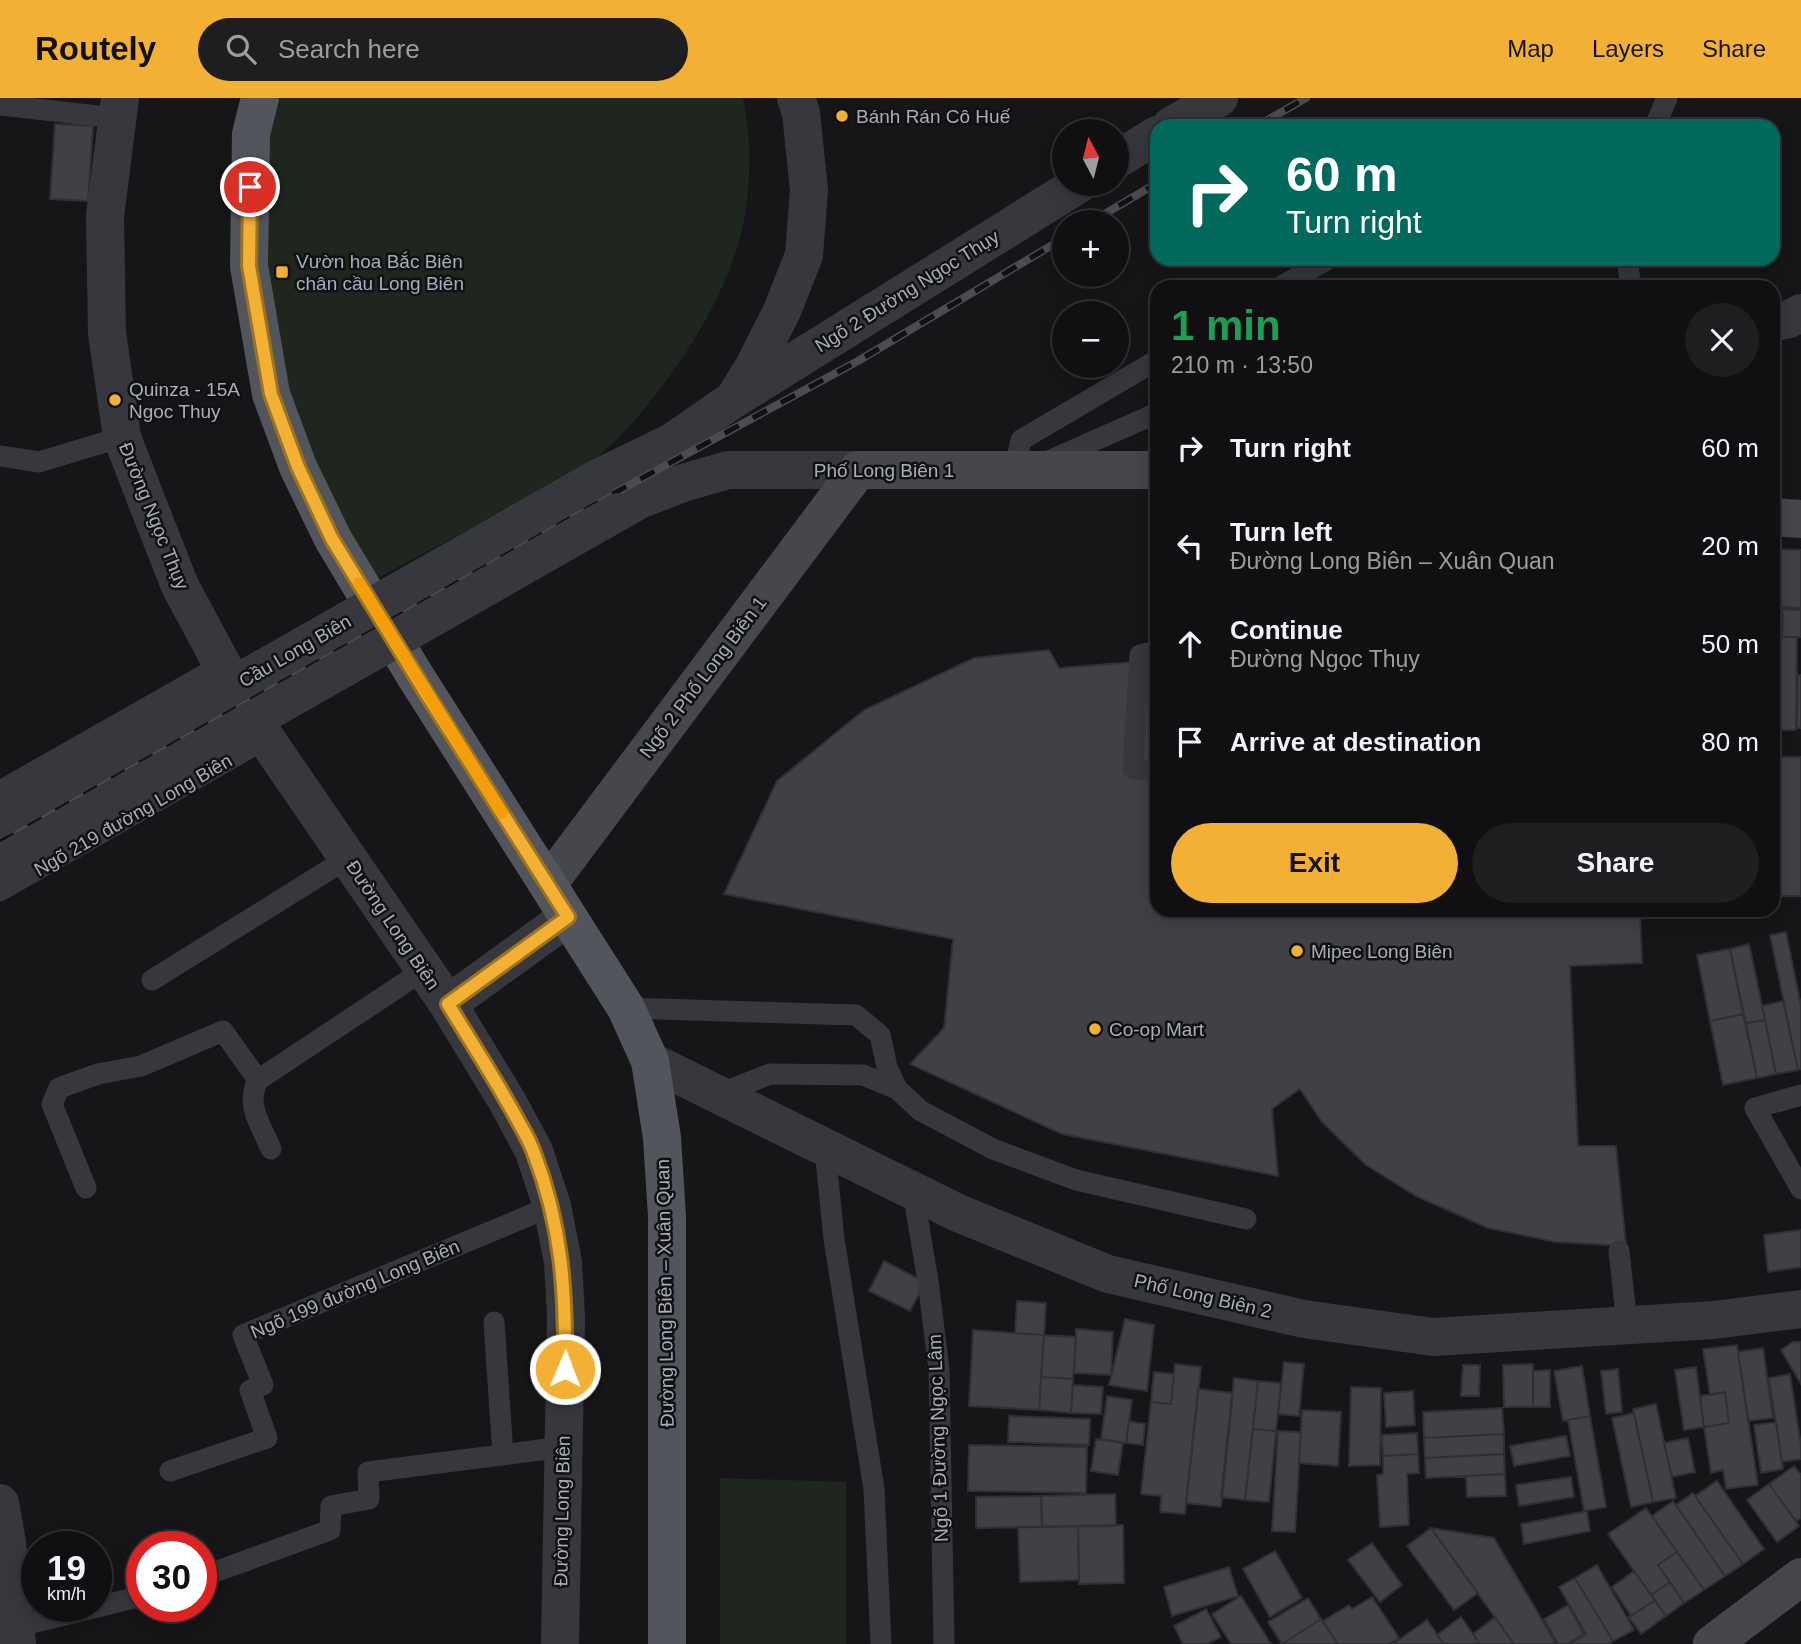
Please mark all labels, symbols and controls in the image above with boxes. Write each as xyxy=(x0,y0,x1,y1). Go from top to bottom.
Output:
search box xyxy=(198,18,688,81)
text: Routely xyxy=(35,30,156,67)
icon: search xyxy=(222,30,260,68)
text: Search here xyxy=(278,34,420,64)
text: Map xyxy=(1507,35,1554,62)
text: Layers xyxy=(1592,35,1664,62)
text: Share xyxy=(1702,35,1766,62)
place label: Bánh Rán Cô Huế xyxy=(856,106,1011,127)
marker: Bánh Rán Cô Huế xyxy=(834,108,850,124)
north arrow xyxy=(1052,119,1129,196)
map controls xyxy=(1052,119,1129,378)
icon: right xyxy=(1171,147,1262,238)
text: 60 m xyxy=(1286,147,1398,201)
pin xyxy=(220,157,280,217)
icon: arrive xyxy=(231,168,269,206)
text: Turn right xyxy=(1286,204,1422,240)
button: + xyxy=(1052,210,1129,287)
street label: Ngõ 2 Đường Ngọc Thụy xyxy=(811,225,1003,356)
place label: Vườn hoa Bắc Biên chân cầu Long Biên xyxy=(296,251,464,294)
marker: Vườn hoa Bắc Biên chân cầu Long Biên xyxy=(274,264,290,280)
button: − xyxy=(1052,301,1129,378)
text: 1 min xyxy=(1171,302,1281,349)
button: close xyxy=(1685,303,1759,377)
text: 210 m · 13:50 xyxy=(1171,352,1313,378)
place label: Quinza - 15A Ngoc Thuy xyxy=(129,379,240,422)
marker: Quinza - 15A Ngoc Thuy xyxy=(107,392,123,408)
icon: right xyxy=(1171,429,1209,467)
text: Turn right xyxy=(1230,433,1351,463)
text: 60 m xyxy=(1701,433,1759,463)
street label: Đường Ngọc Thụy xyxy=(115,439,193,593)
street label: Phố Long Biên 1 xyxy=(814,460,954,481)
text: Turn left xyxy=(1230,517,1332,547)
icon: left xyxy=(1171,527,1209,565)
text: 20 m xyxy=(1701,531,1759,561)
text: Đường Long Biên – Xuân Quan xyxy=(1230,548,1555,574)
street label: Ngõ 2 Phố Long Biên 1 xyxy=(635,592,771,762)
street label: Cầu Long Biên xyxy=(235,610,355,692)
text: Continue xyxy=(1230,615,1343,645)
icon: ahead xyxy=(1171,625,1209,663)
text: 50 m xyxy=(1701,629,1759,659)
text: Đường Ngọc Thụy xyxy=(1230,646,1420,672)
icon: arrive xyxy=(1171,723,1209,761)
text: Arrive at destination xyxy=(1230,727,1481,757)
text: 80 m xyxy=(1701,727,1759,757)
street label: Ngõ 219 đường Long Biên xyxy=(30,750,236,880)
button: Exit xyxy=(1171,823,1458,903)
button: Share xyxy=(1472,823,1759,903)
street label: Đường Long Biên xyxy=(342,857,444,993)
place label: Mipec Long Biên xyxy=(1311,941,1453,962)
marker: Mipec Long Biên xyxy=(1289,943,1305,959)
place label: Co-op Mart xyxy=(1109,1019,1205,1040)
marker: Co-op Mart xyxy=(1087,1021,1103,1037)
street label: Đường Long Biên – Xuân Quan xyxy=(652,1159,678,1427)
street label: Ngõ 199 đường Long Biên xyxy=(247,1235,463,1343)
street label: Phố Long Biên 2 xyxy=(1132,1270,1274,1322)
position arrow xyxy=(528,1332,602,1406)
street label: Ngõ 1 Đường Ngọc Lâm xyxy=(924,1334,952,1542)
street label: Đường Long Biên xyxy=(550,1435,574,1587)
speed limit sign: 30 xyxy=(126,1531,217,1622)
text: 19 xyxy=(47,1548,86,1587)
text: km/h xyxy=(47,1584,86,1604)

